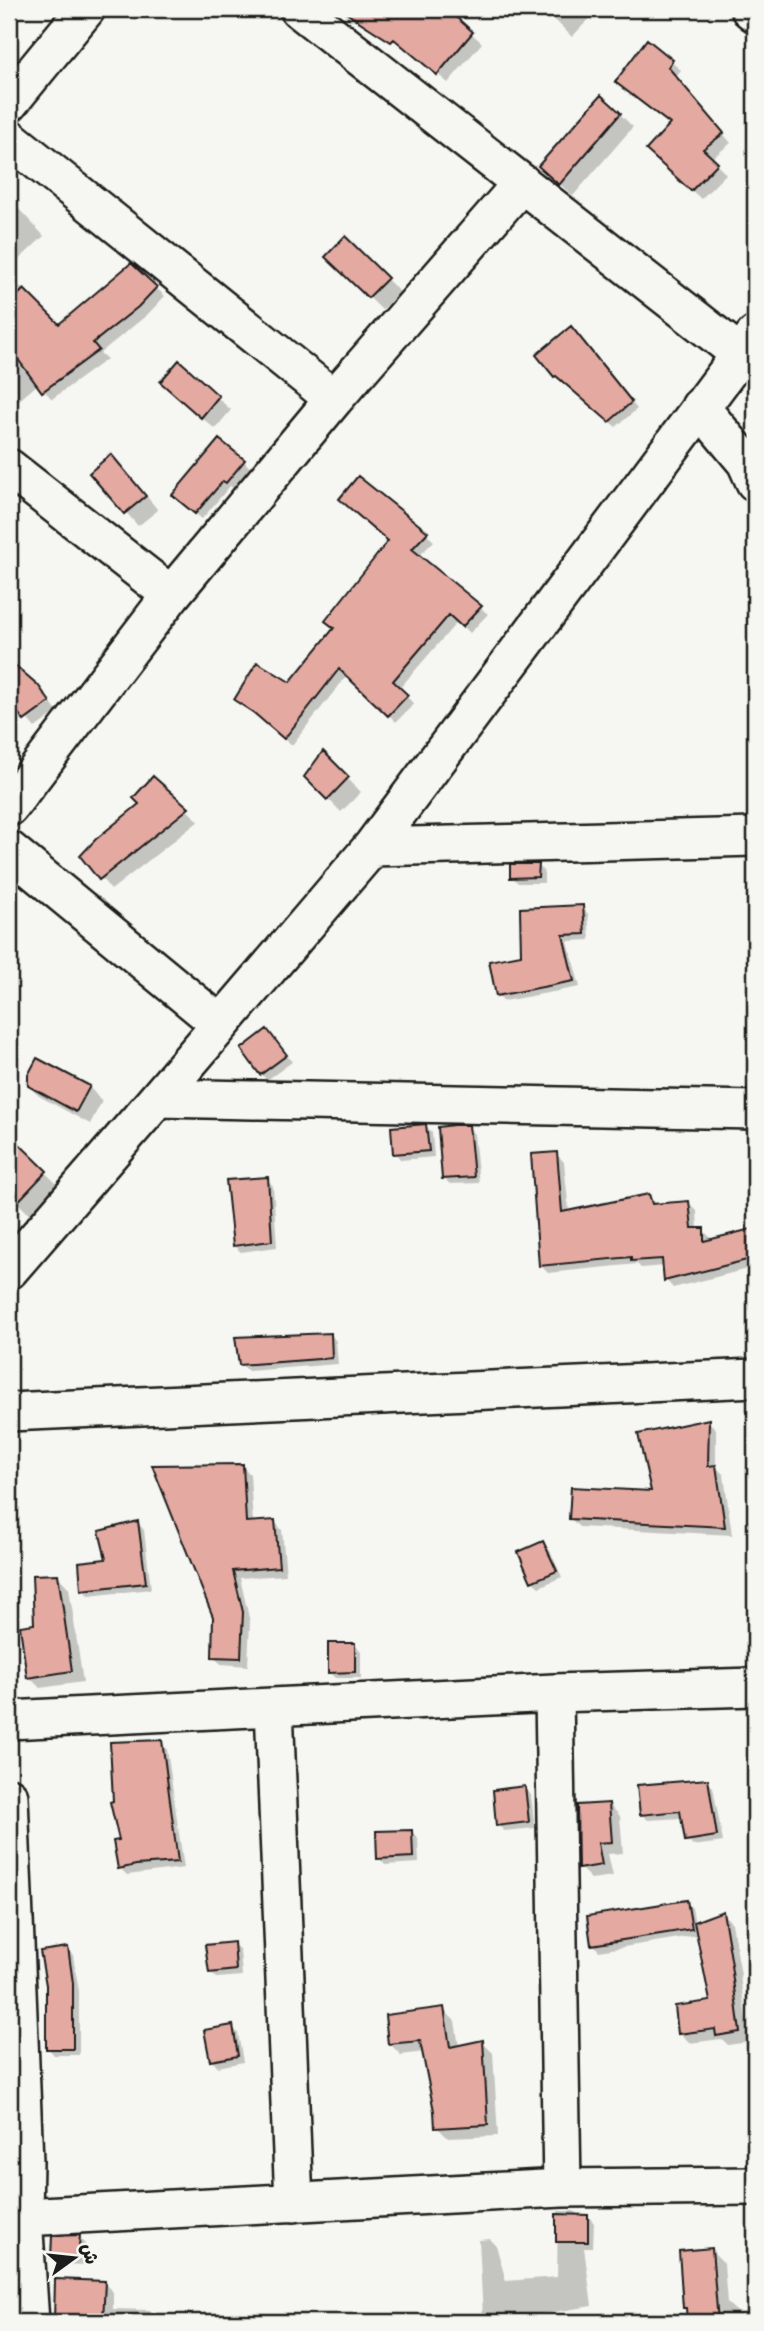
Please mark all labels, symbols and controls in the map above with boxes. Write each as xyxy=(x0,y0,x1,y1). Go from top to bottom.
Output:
north arrow xyxy=(38,2222,108,2292)
text: ش xyxy=(71,2241,103,2268)

